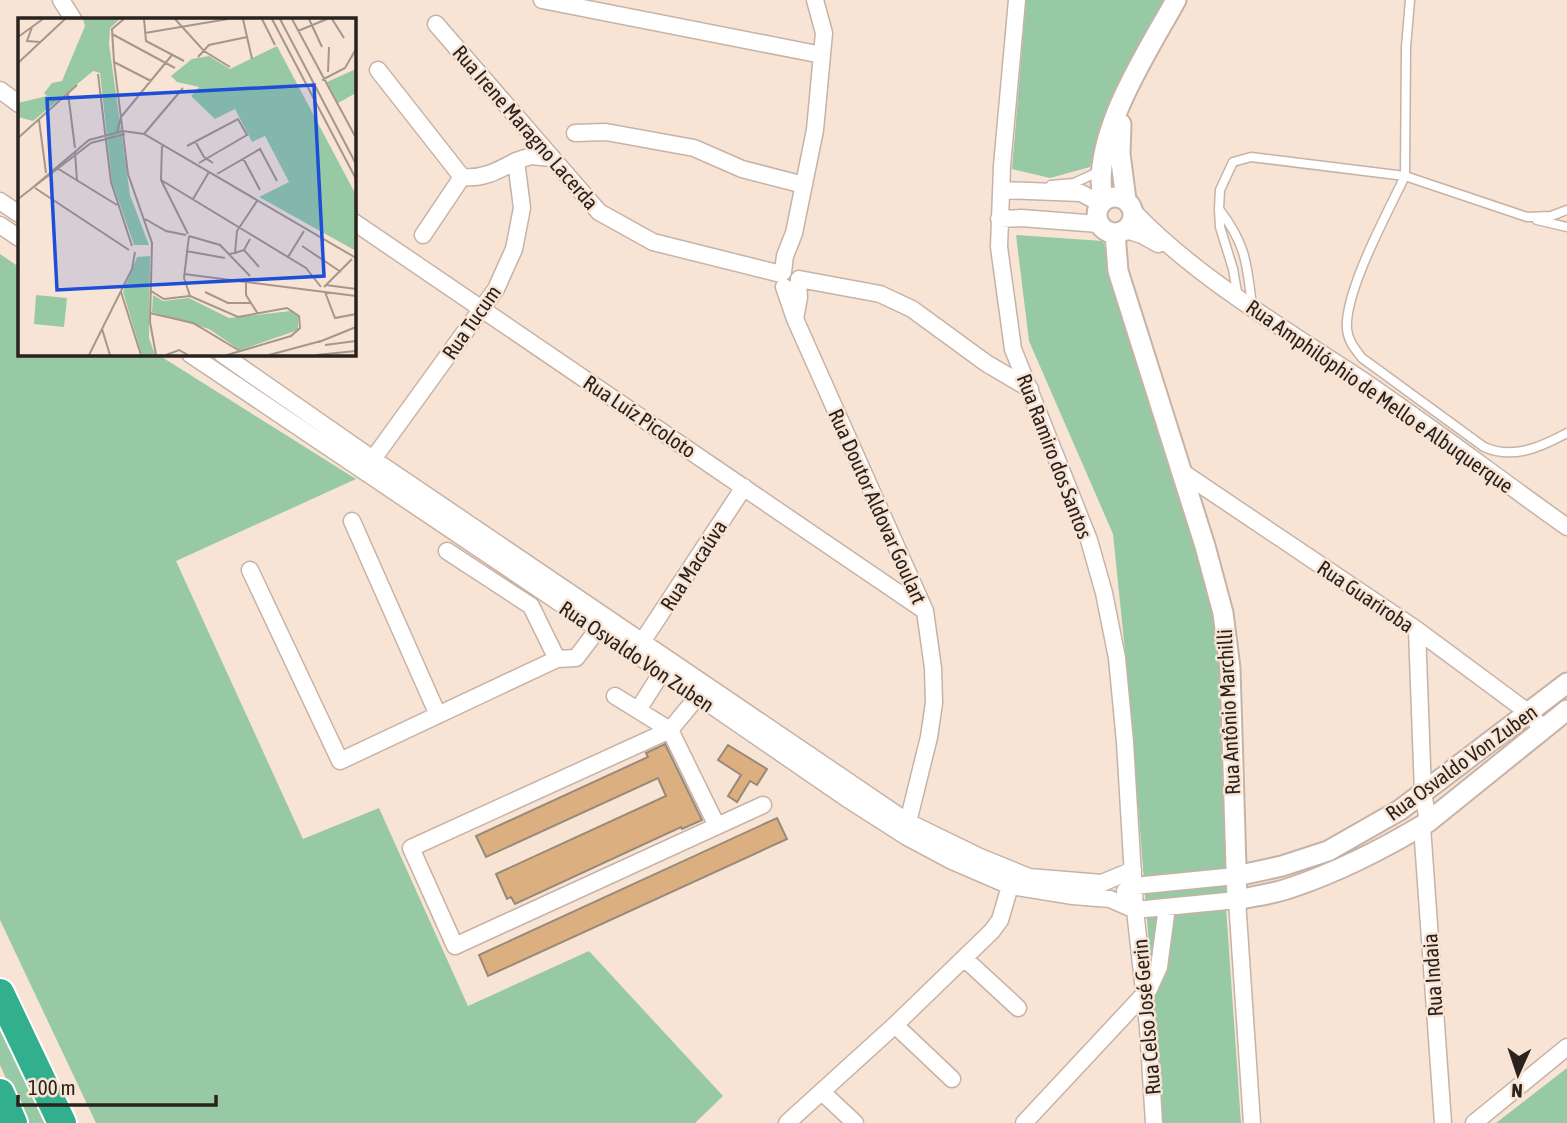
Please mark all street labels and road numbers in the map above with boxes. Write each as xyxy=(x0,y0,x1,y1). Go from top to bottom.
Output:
street label: Rua Irene Maragno Lacerda xyxy=(448,40,604,214)
street label: Rua Tucum xyxy=(437,280,505,364)
street label: Rua Amphilóphio de Mello e Albuquerque xyxy=(1242,294,1518,498)
street label: Rua Luíz Picoloto xyxy=(579,370,701,462)
street label: Rua Ramiro dos Santos xyxy=(1013,370,1097,542)
street label: Rua Doutor Aldovar Goulart xyxy=(824,405,932,607)
street label: Rua Macaúva xyxy=(655,515,731,615)
street label: Rua Guariroba xyxy=(1313,555,1419,637)
street label: Rua Osvaldo Von Zuben xyxy=(555,595,719,717)
street label: Rua Antônio Marchilli xyxy=(1212,628,1244,796)
street label: Rua Osvaldo Von Zuben xyxy=(1381,699,1541,825)
street label: Rua Indaia xyxy=(1417,933,1447,1017)
street label: Rua Celso José Gerin xyxy=(1127,938,1165,1096)

